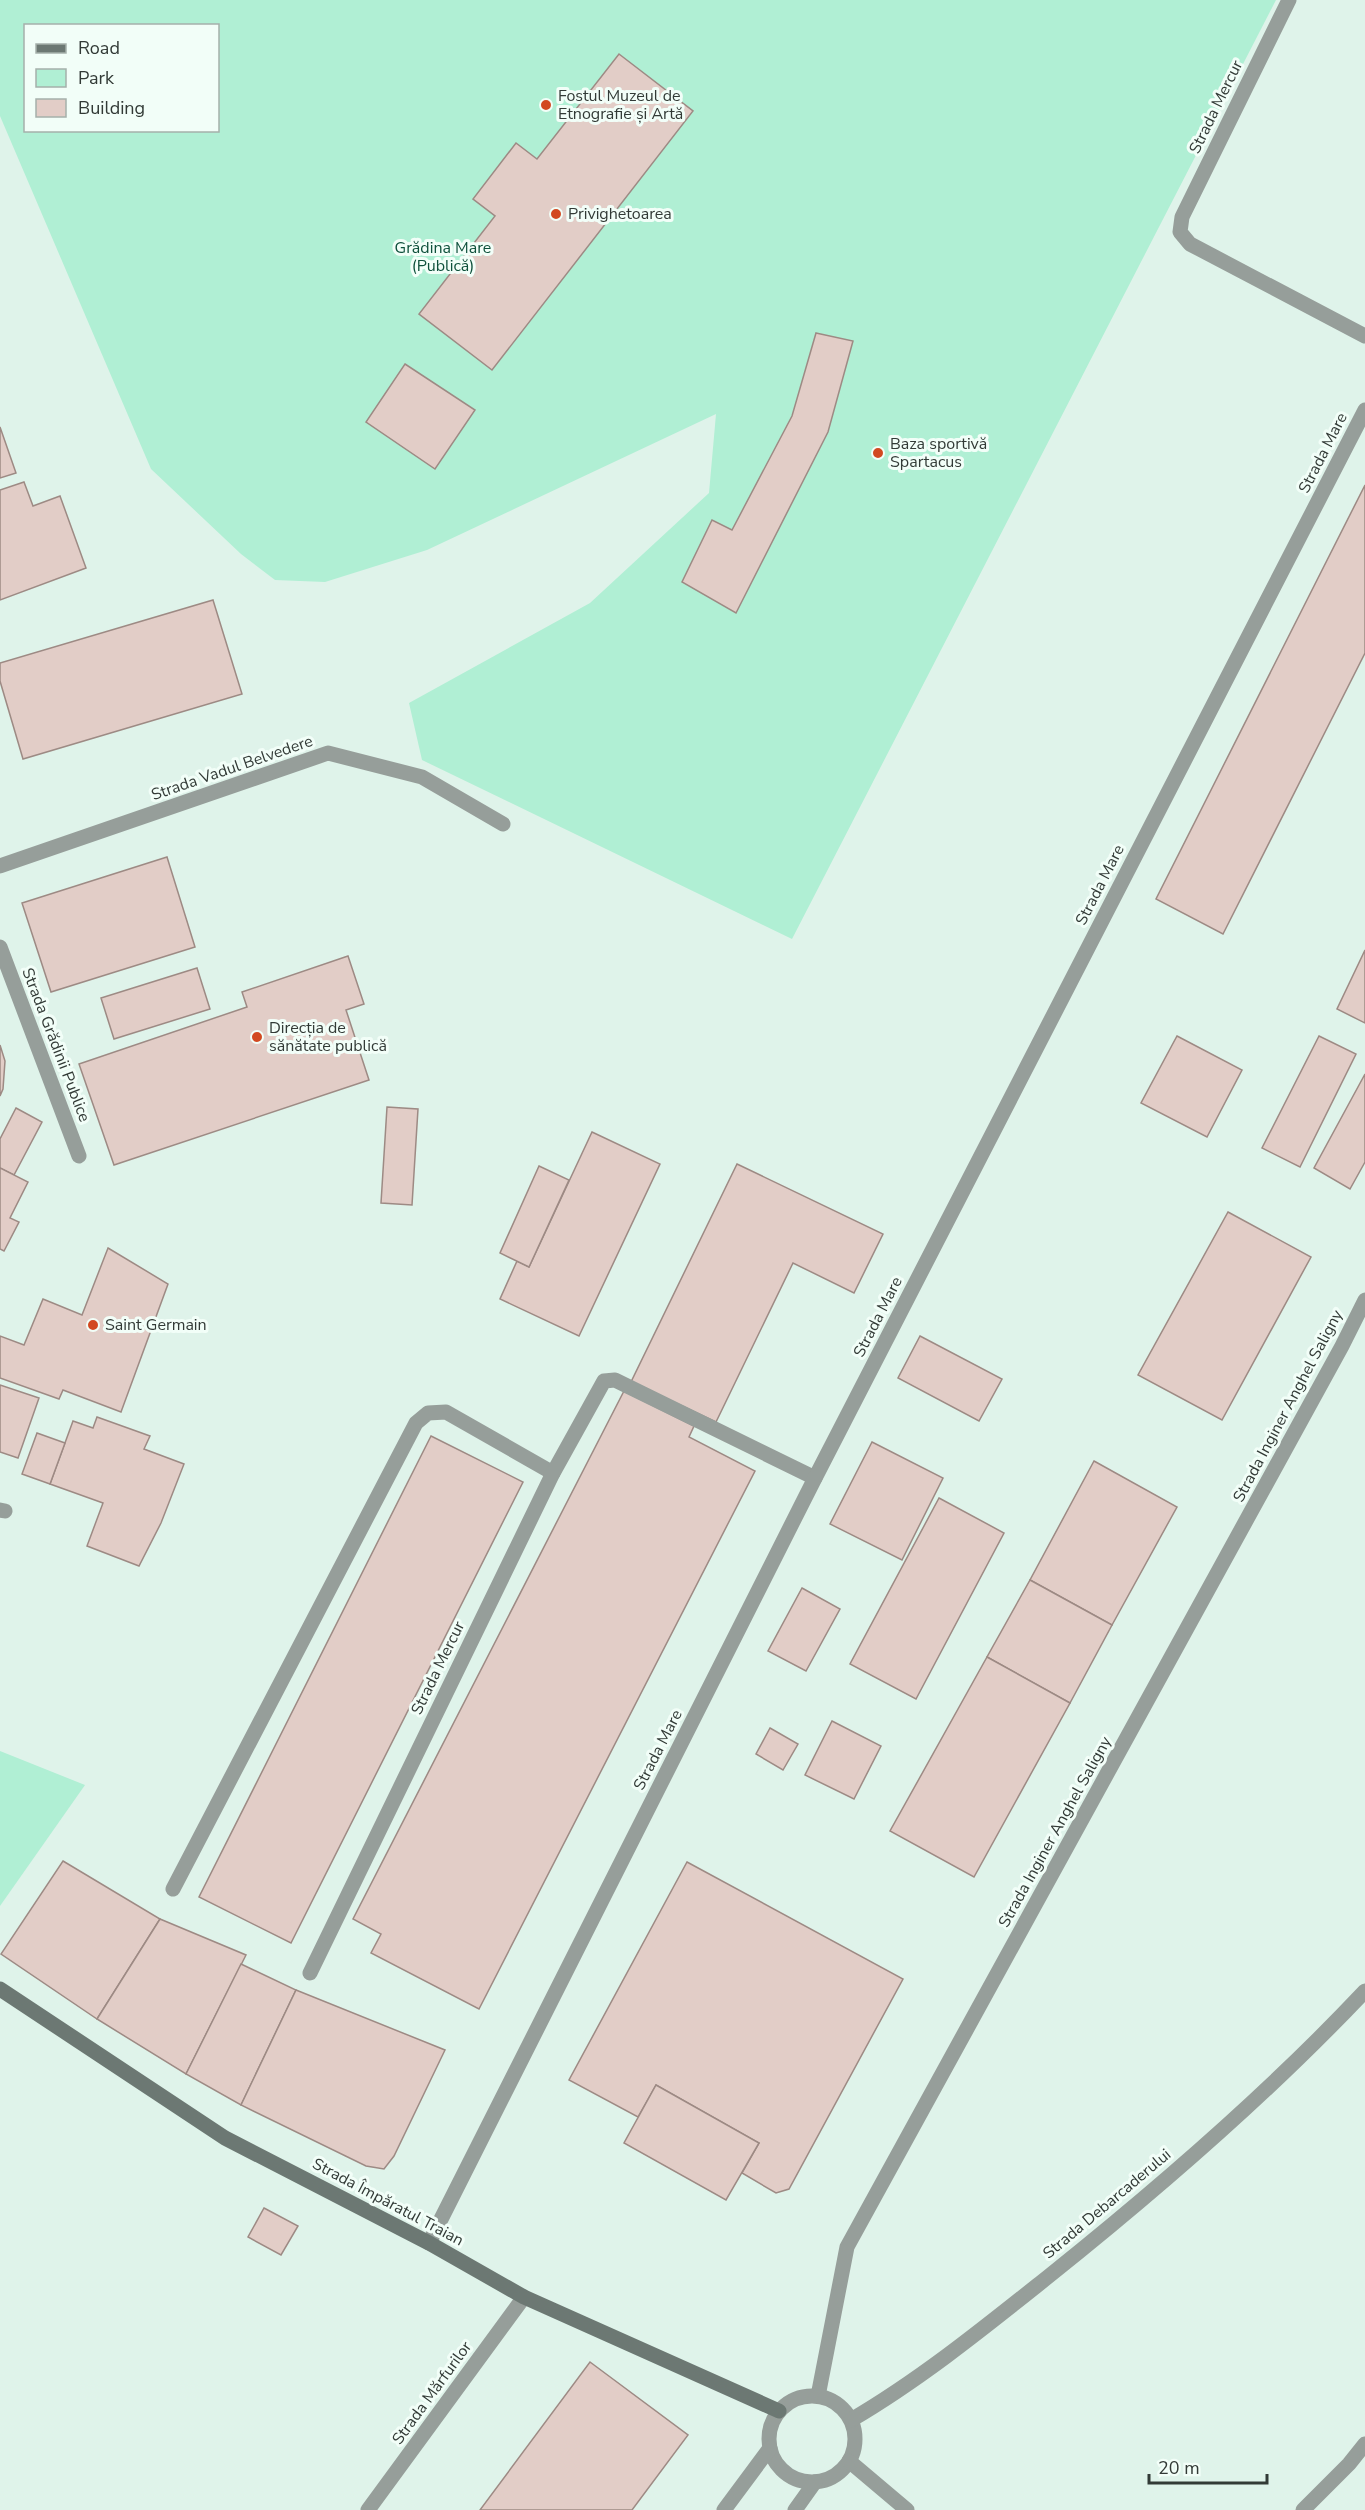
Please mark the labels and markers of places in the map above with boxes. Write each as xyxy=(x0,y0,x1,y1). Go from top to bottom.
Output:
place label: Fostul Muzeul de Etnografie și Artă xyxy=(558,85,683,125)
marker: Fostul Muzeul de Etnografie și Artă xyxy=(539,98,553,112)
place label: Privighetoarea xyxy=(568,203,672,225)
marker: Privighetoarea xyxy=(549,207,563,221)
place label: Baza sportivă Spartacus xyxy=(890,433,987,473)
marker: Baza sportivă Spartacus xyxy=(871,446,885,460)
place label: Direcția de sănătate publică xyxy=(269,1017,387,1057)
marker: Direcția de sănătate publică xyxy=(250,1030,264,1044)
place label: Saint Germain xyxy=(105,1314,207,1336)
marker: Saint Germain xyxy=(86,1318,100,1332)

